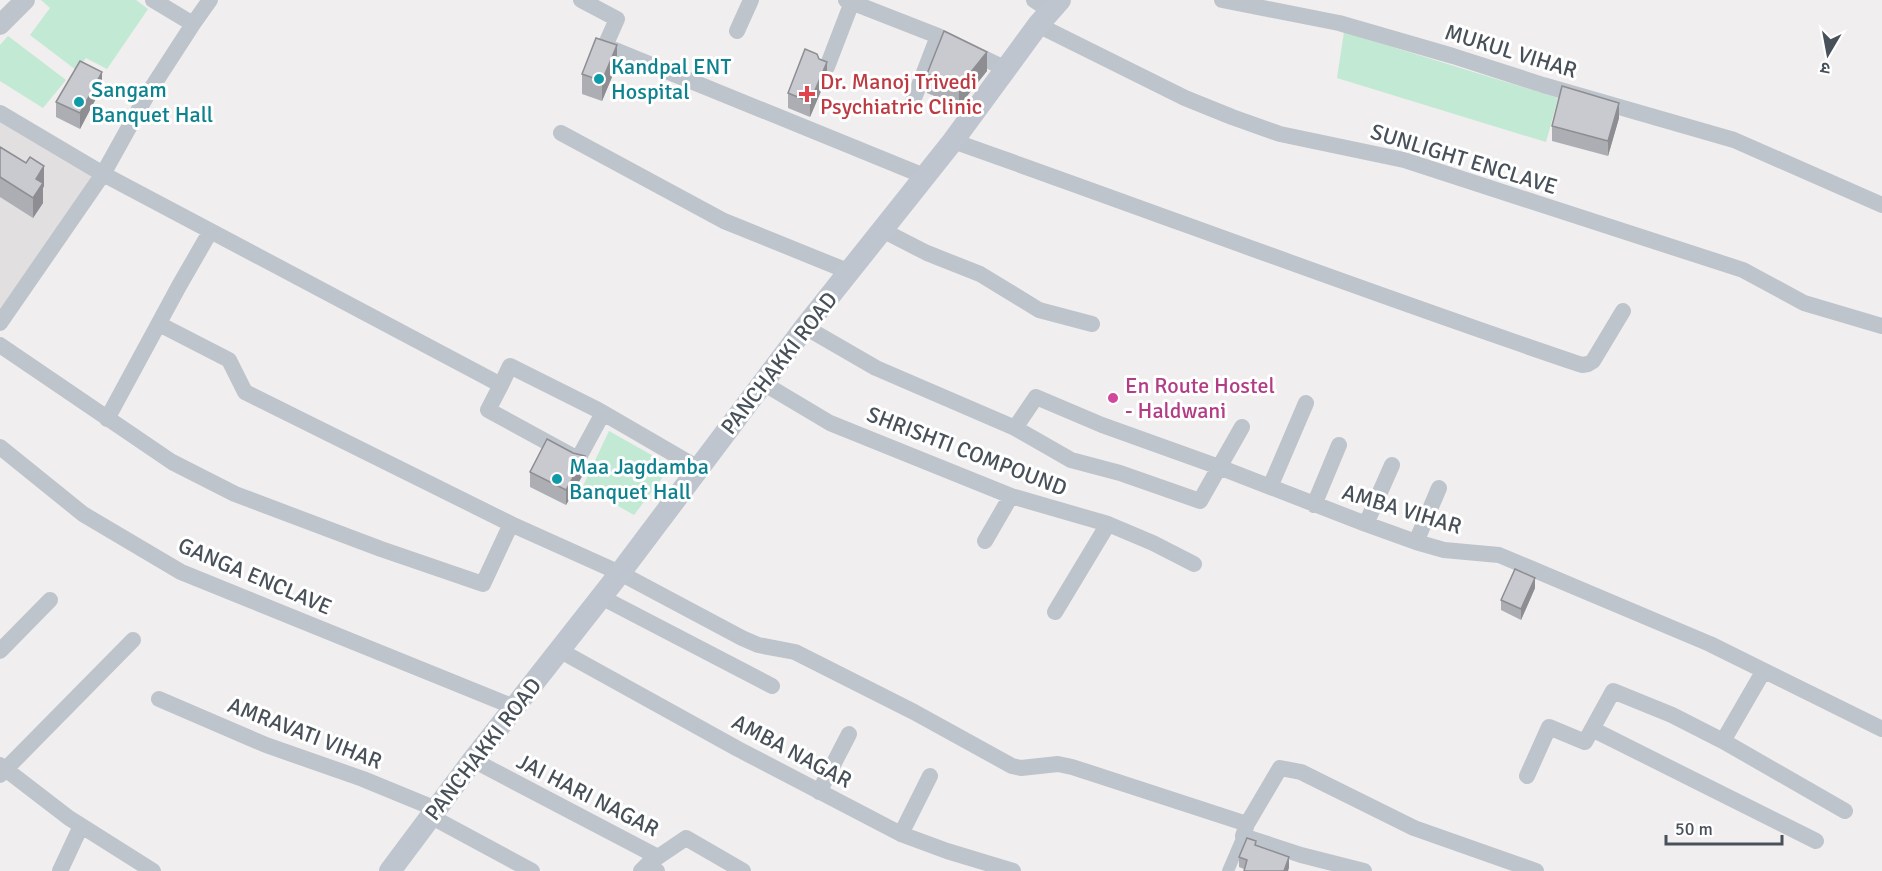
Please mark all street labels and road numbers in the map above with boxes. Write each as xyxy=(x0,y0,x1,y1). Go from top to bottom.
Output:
street label: MUKUL VIHAR xyxy=(1442,18,1580,84)
street label: SUNLIGHT ENCLAVE xyxy=(1367,118,1561,200)
street label: PANCHAKKI ROAD xyxy=(715,286,843,440)
street label: SHRISHTI COMPOUND xyxy=(863,400,1071,502)
street label: AMBA VIHAR xyxy=(1339,478,1465,540)
street label: GANGA ENCLAVE xyxy=(174,531,336,621)
street label: PANCHAKKI ROAD xyxy=(419,672,547,826)
street label: AMRAVATI VIHAR xyxy=(224,691,386,775)
street label: AMBA NAGAR xyxy=(727,708,857,794)
street label: JAI HARI NAGAR xyxy=(512,748,664,842)

